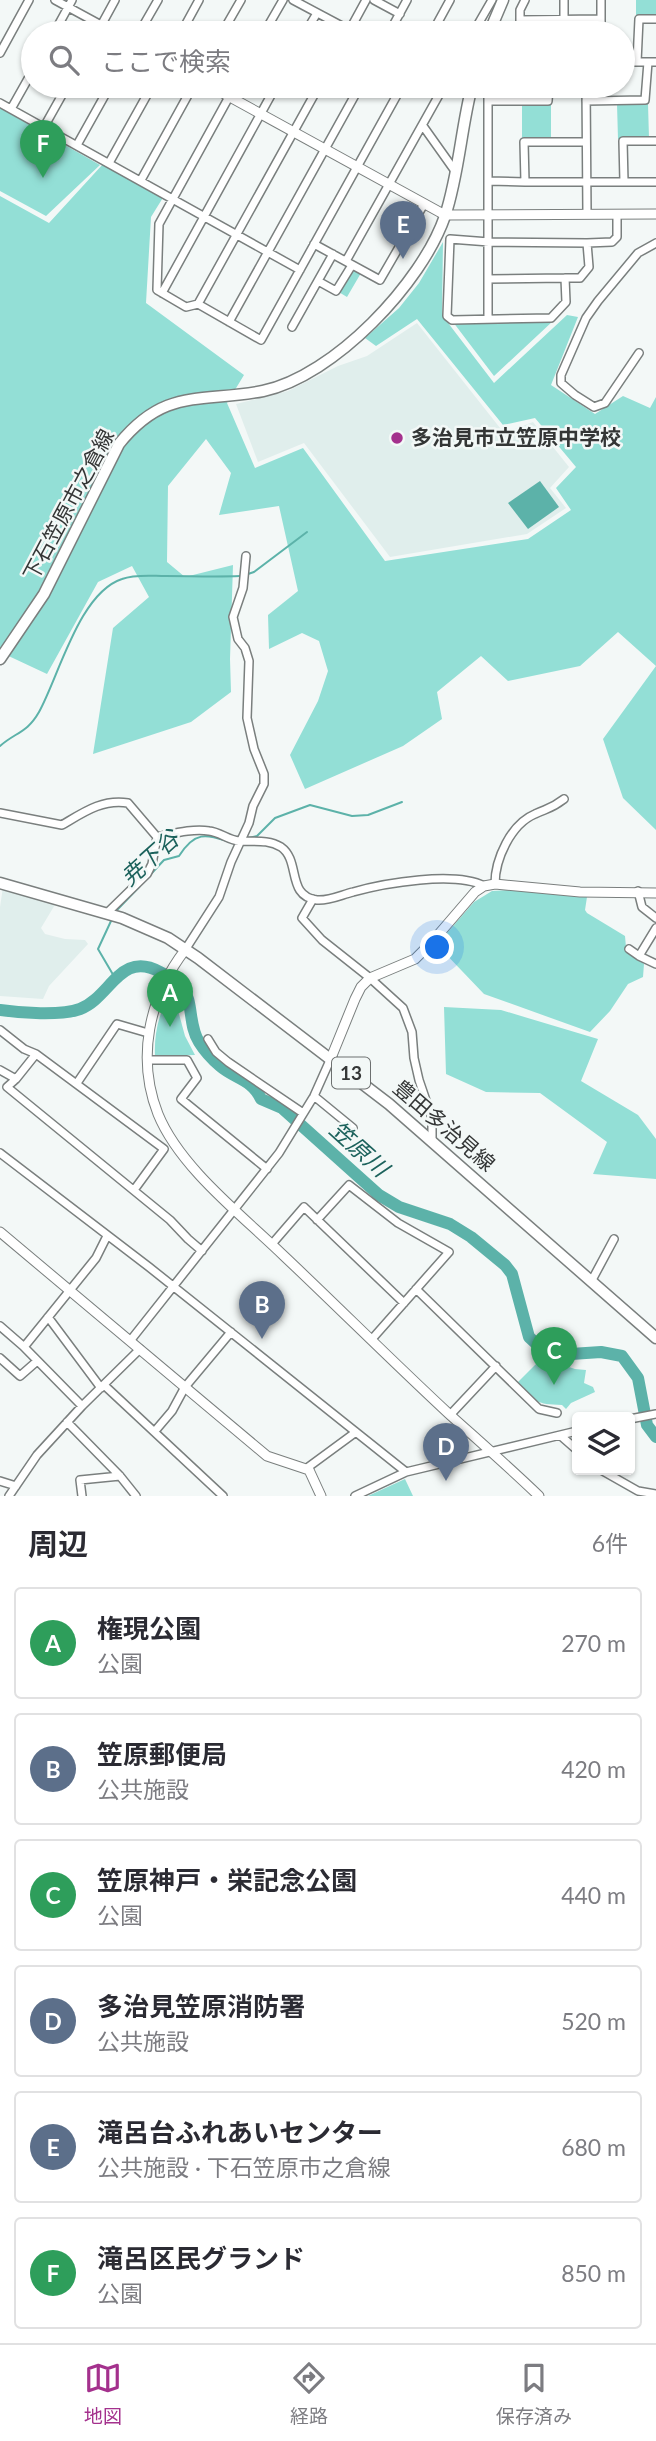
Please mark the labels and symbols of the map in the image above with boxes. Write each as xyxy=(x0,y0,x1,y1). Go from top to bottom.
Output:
pin: F xyxy=(20,120,66,178)
pin: E xyxy=(380,201,426,259)
street label: 下石笠原市之倉線 xyxy=(17,424,118,584)
place label: 多治見市立笠原中学校 xyxy=(411,424,621,449)
marker: 多治見市立笠原中学校 xyxy=(389,430,405,446)
water label: 尭下谷 xyxy=(114,822,186,891)
your location xyxy=(420,930,454,964)
pin: A xyxy=(147,969,193,1027)
road number: 13 xyxy=(332,1058,370,1088)
street label: 豊田多治見線 xyxy=(389,1074,501,1176)
water label: 笠原川 xyxy=(325,1115,397,1184)
pin: B xyxy=(239,1281,285,1339)
pin: C xyxy=(531,1327,577,1385)
pin: D xyxy=(423,1423,469,1481)

